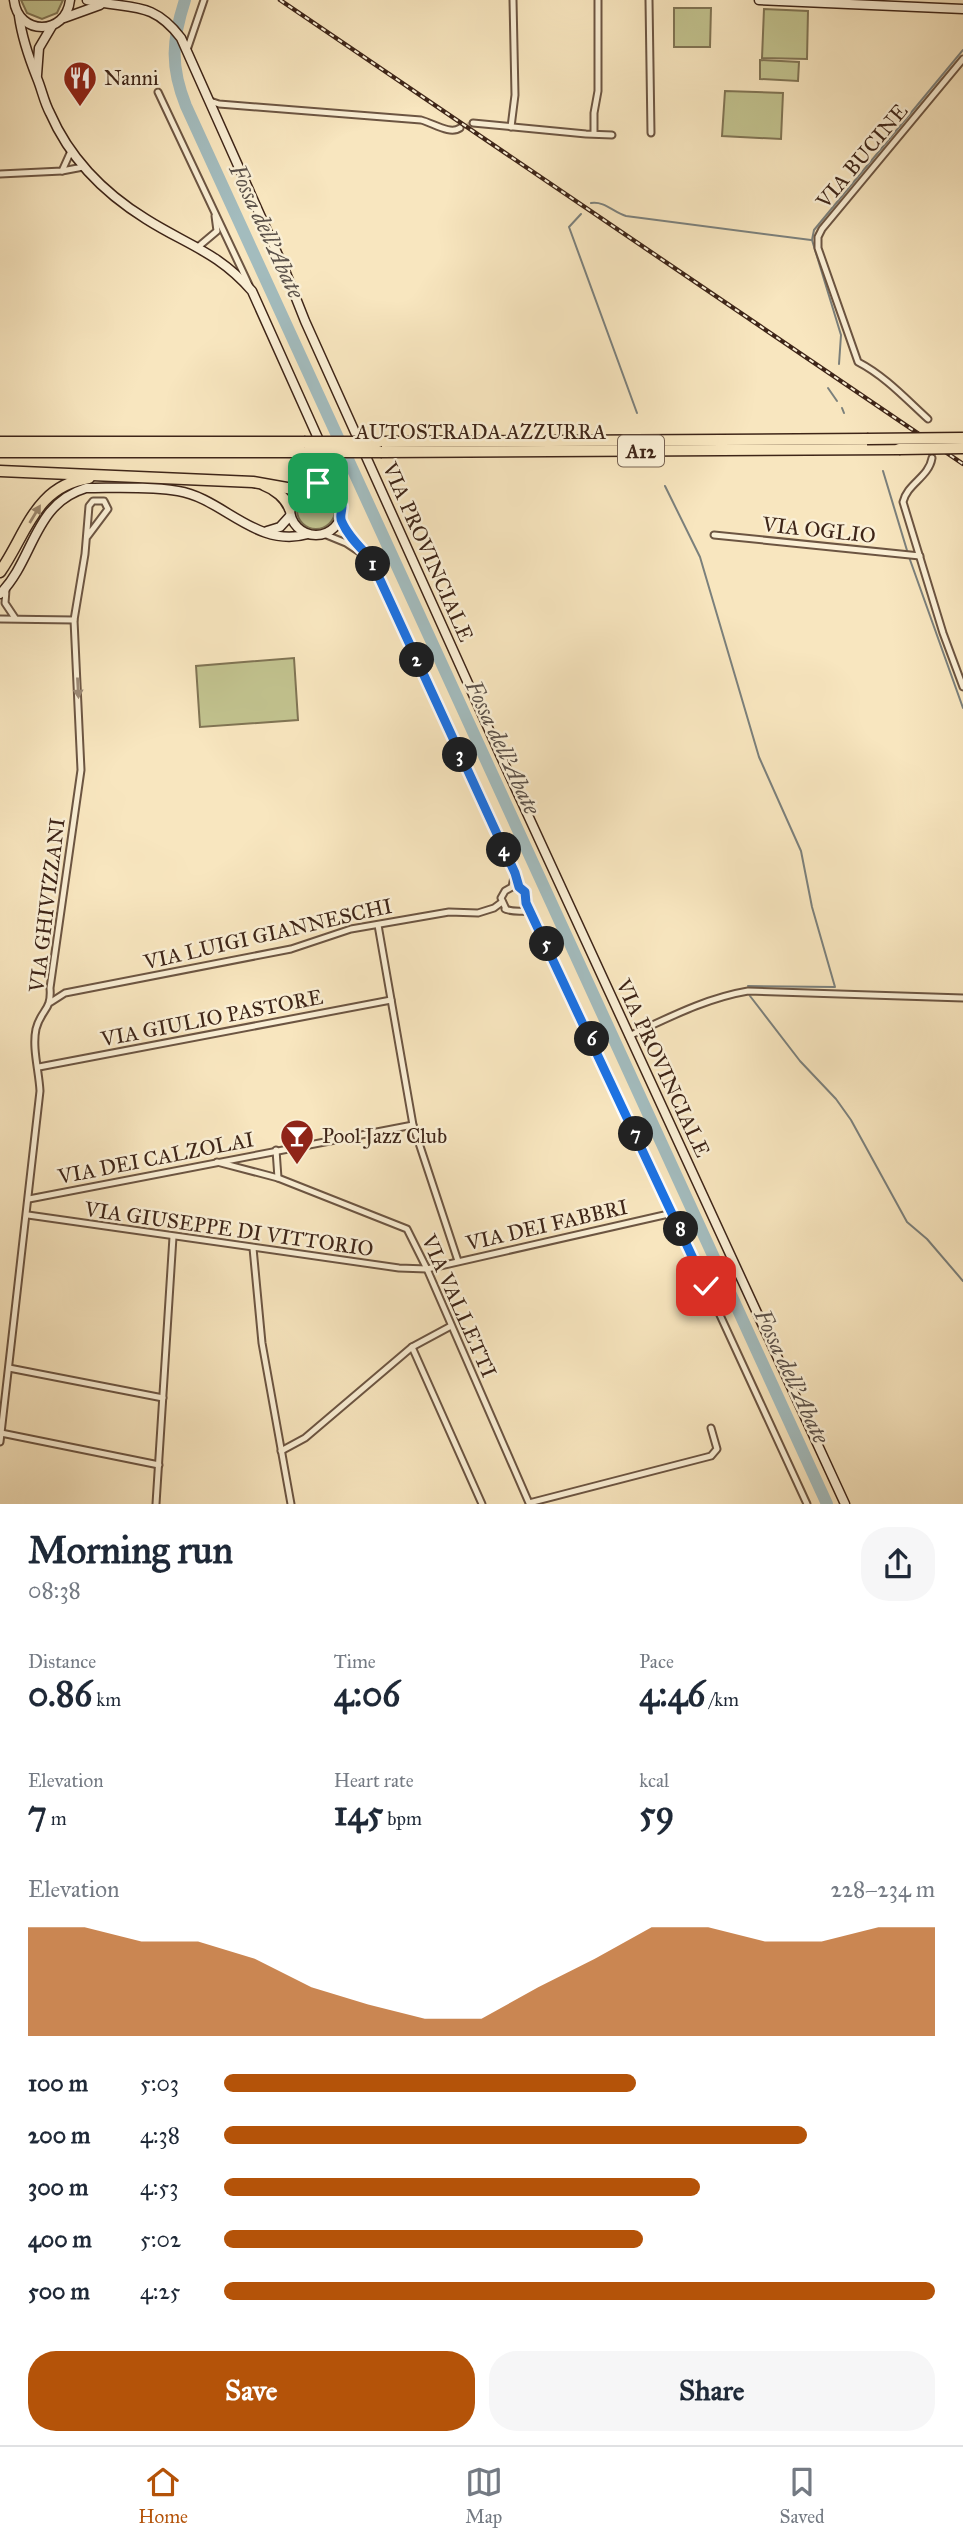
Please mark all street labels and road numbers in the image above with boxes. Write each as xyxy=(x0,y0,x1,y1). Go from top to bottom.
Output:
street label: VIA BUCINE xyxy=(810,98,913,214)
street label: AUTOSTRADA AZZURRA xyxy=(354,419,607,445)
road number: A12 xyxy=(618,436,664,466)
street label: VIA PROVINCIALE xyxy=(376,458,479,646)
street label: VIA OGLIO xyxy=(760,511,877,549)
street label: VIA GHIVIZZANI xyxy=(23,816,71,995)
street label: VIA LUIGI GIANNESCHI xyxy=(140,893,395,975)
street label: VIA PROVINCIALE xyxy=(610,974,716,1161)
street label: VIA GIULIO PASTORE xyxy=(98,984,325,1052)
street label: VIA DEI CALZOLAI xyxy=(55,1126,256,1190)
street label: VIA DEI FABBRI xyxy=(463,1194,630,1256)
street label: VIA GIUSEPPE DI VITTORIO xyxy=(82,1196,375,1262)
street label: VIA VALLETTI xyxy=(415,1230,502,1382)

